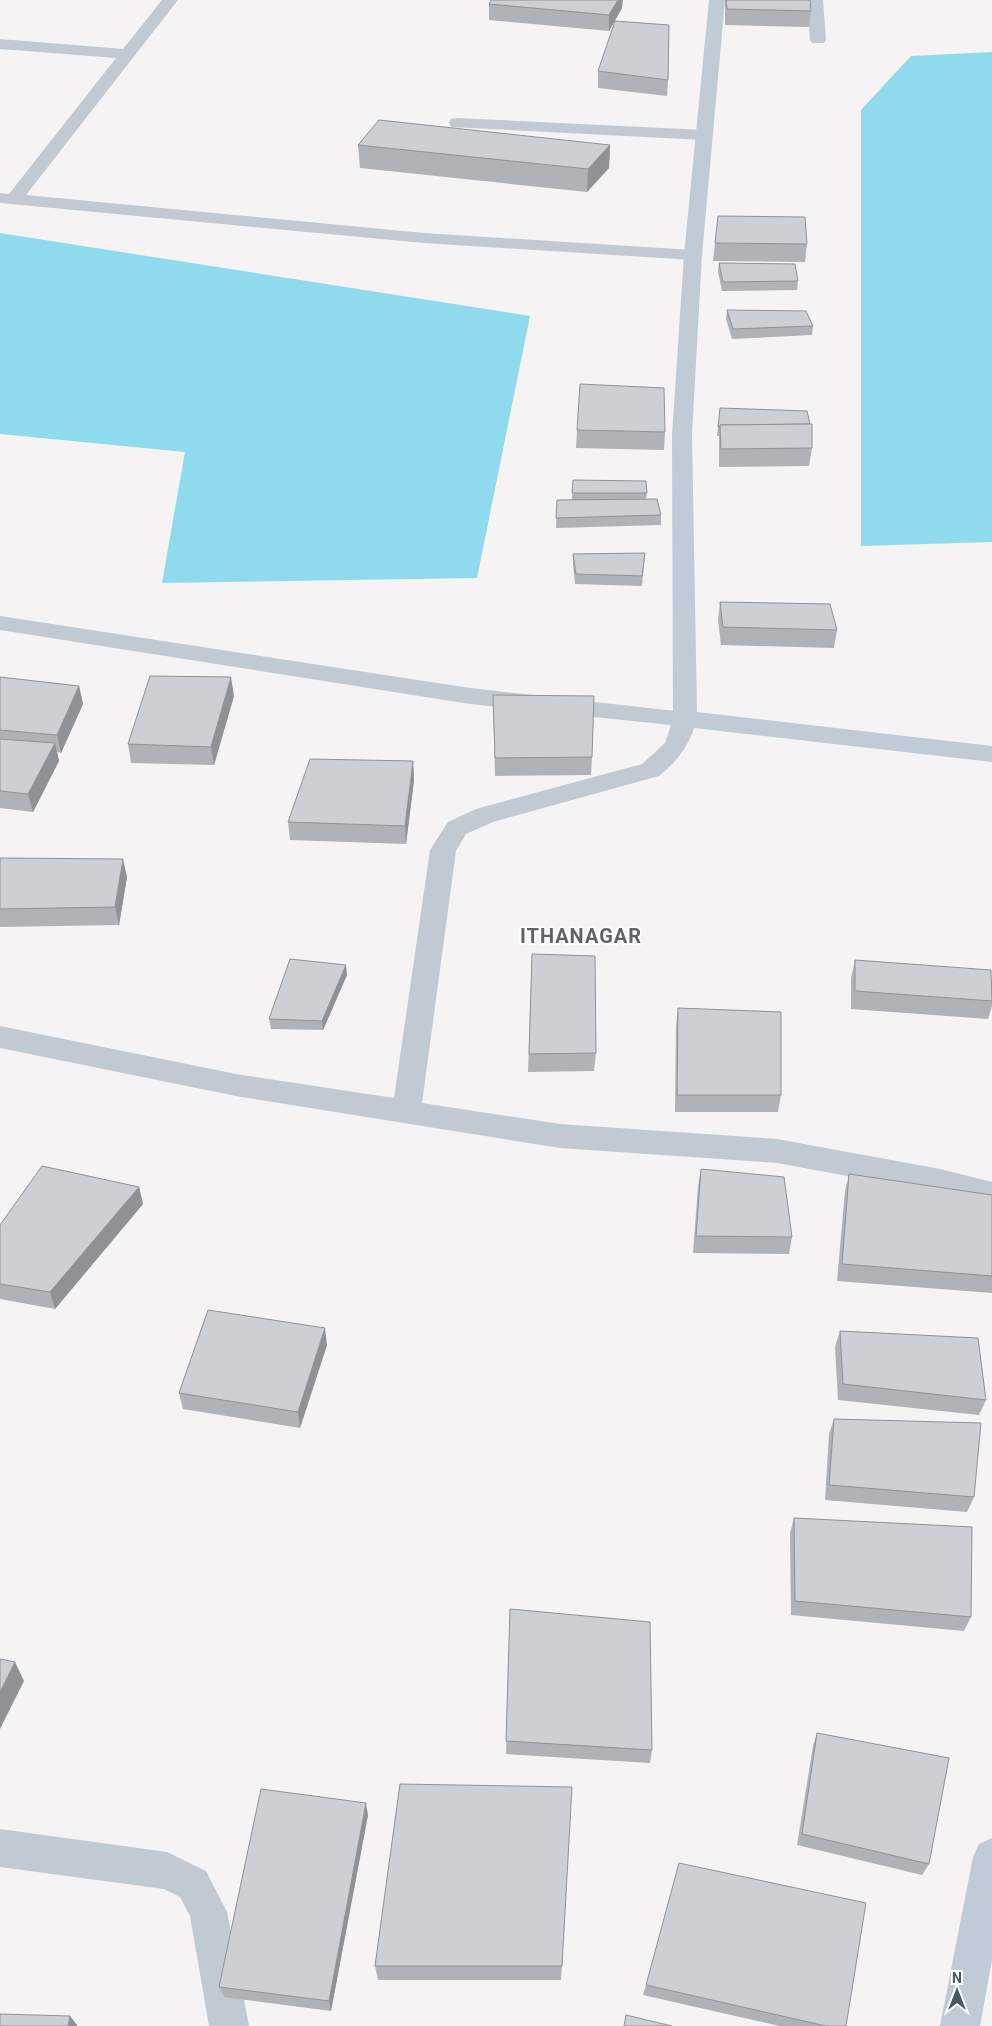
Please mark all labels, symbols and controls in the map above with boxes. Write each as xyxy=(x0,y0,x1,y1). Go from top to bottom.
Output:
district label: ITHANAGAR xyxy=(520,924,642,948)
north arrow xyxy=(932,1966,982,2016)
text: N xyxy=(952,1970,962,1986)

